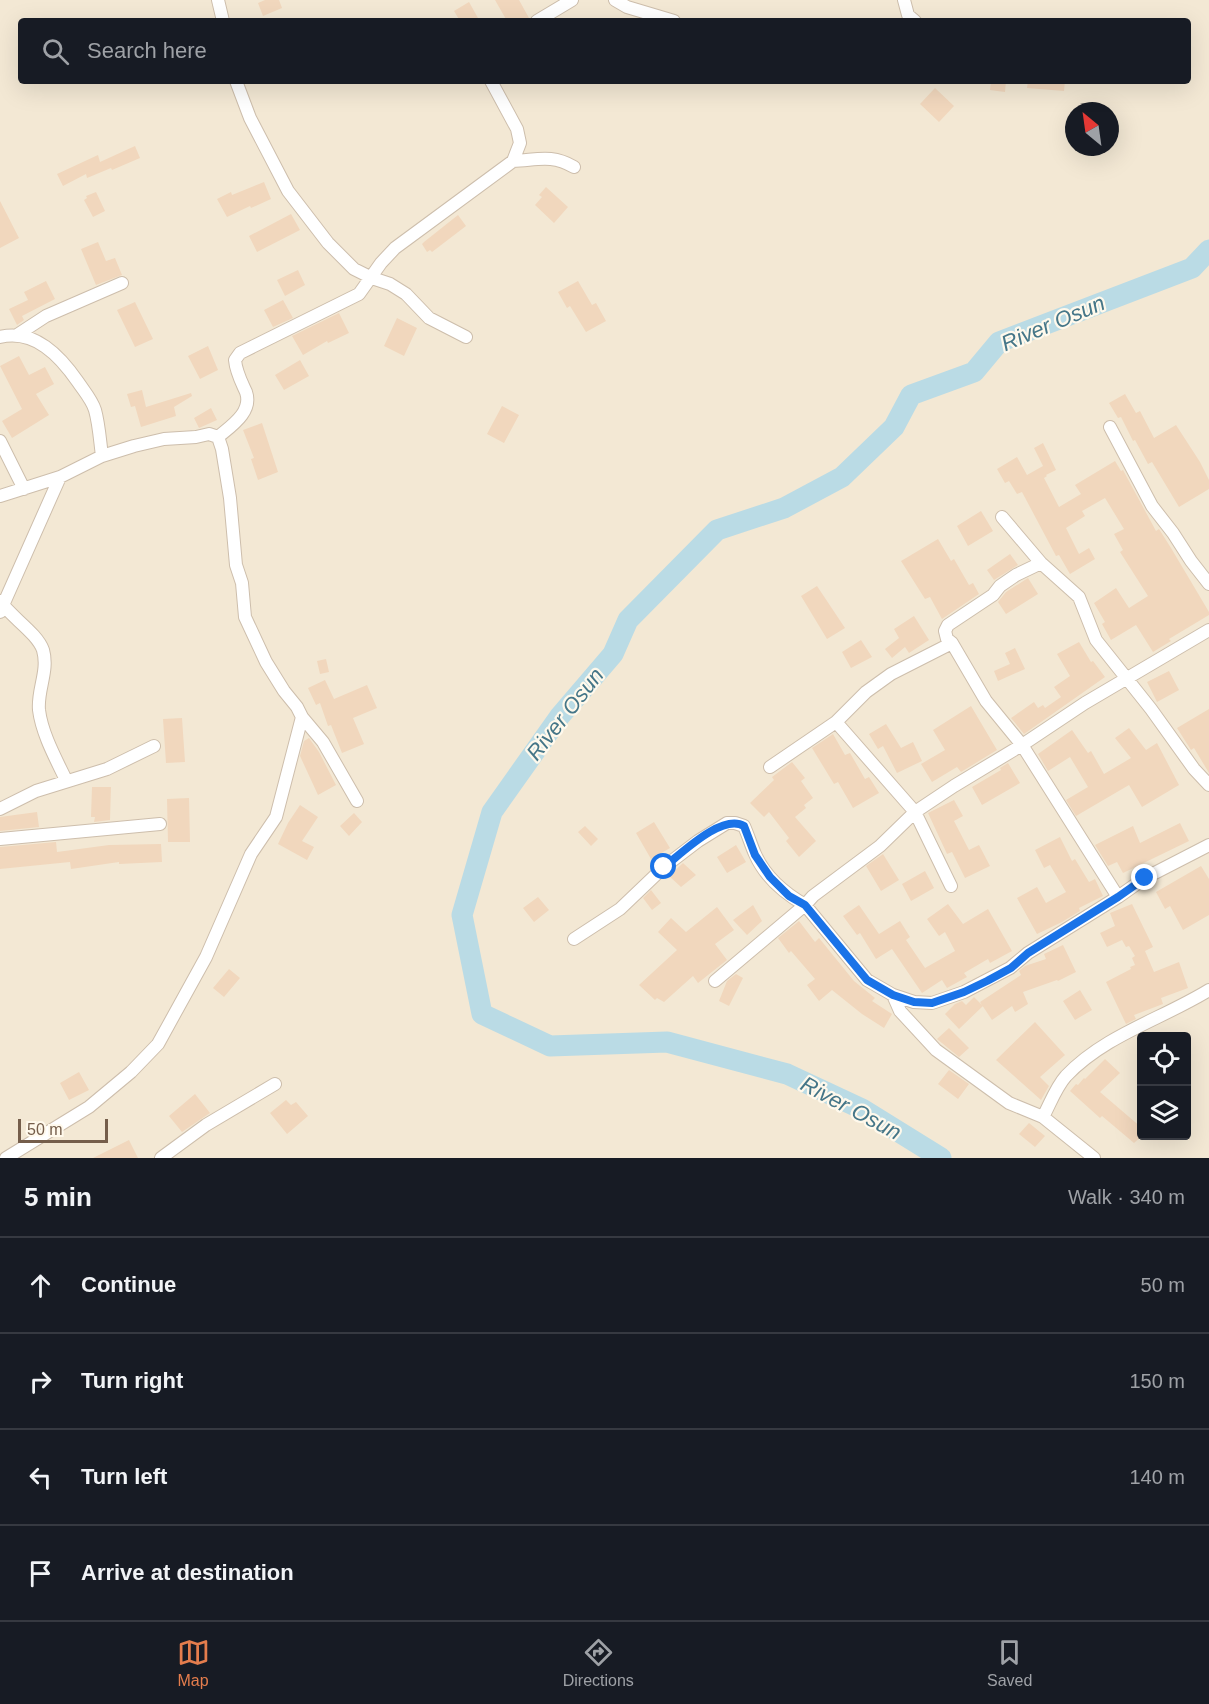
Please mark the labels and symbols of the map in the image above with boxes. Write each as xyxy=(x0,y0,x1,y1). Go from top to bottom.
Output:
north arrow xyxy=(1065,102,1119,156)
water label: River Osun xyxy=(997,290,1109,356)
water label: River Osun xyxy=(521,663,609,765)
route start xyxy=(650,853,676,879)
route end xyxy=(1131,864,1157,890)
water label: River Osun xyxy=(797,1071,905,1145)
scale bar xyxy=(18,1116,108,1144)

